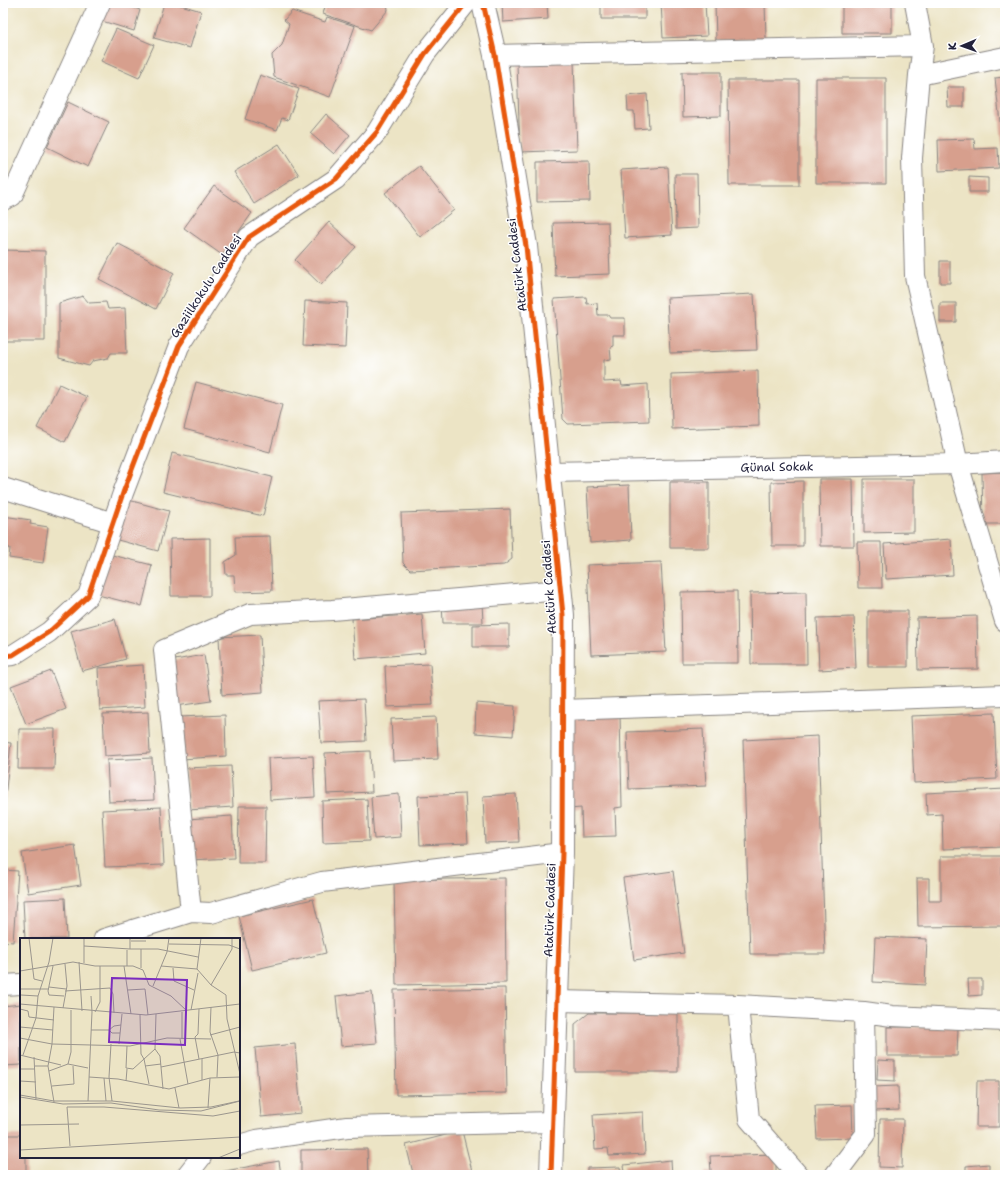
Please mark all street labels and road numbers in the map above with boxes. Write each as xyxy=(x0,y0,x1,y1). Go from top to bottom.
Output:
street label: Atatürk Caddesi xyxy=(503,217,531,313)
street label: Gaziilkokulu Caddesi xyxy=(166,231,246,341)
street label: Günal Sokak xyxy=(740,458,814,476)
street label: Atatürk Caddesi xyxy=(538,539,560,635)
street label: Atatürk Caddesi xyxy=(540,863,560,957)

